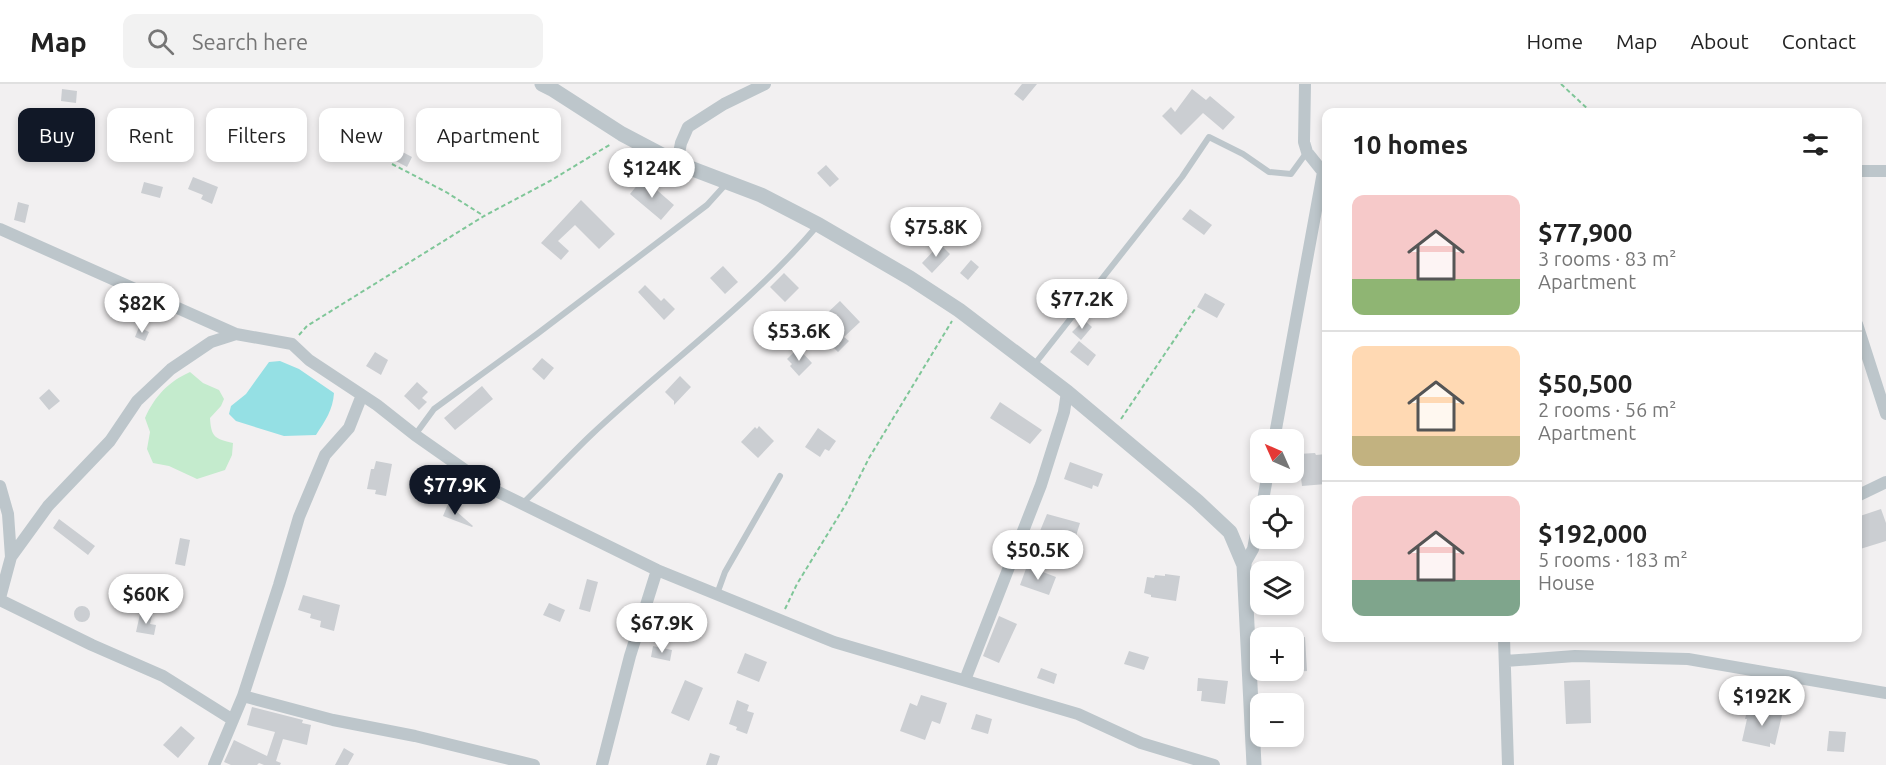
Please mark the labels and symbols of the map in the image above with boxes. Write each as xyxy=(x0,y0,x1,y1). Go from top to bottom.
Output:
pin: $124K xyxy=(610,148,694,199)
pin: $75.8K xyxy=(887,207,985,258)
pin: $77.2K xyxy=(1033,279,1131,330)
pin: $82K xyxy=(106,283,178,334)
pin: $53.6K xyxy=(750,311,848,362)
north arrow xyxy=(1250,429,1304,483)
pin: $77.9K xyxy=(406,465,504,516)
pin: $50.5K xyxy=(989,530,1087,581)
pin: $60K xyxy=(110,574,182,625)
pin: $67.9K xyxy=(613,603,711,654)
pin: $192K xyxy=(1720,676,1804,727)

